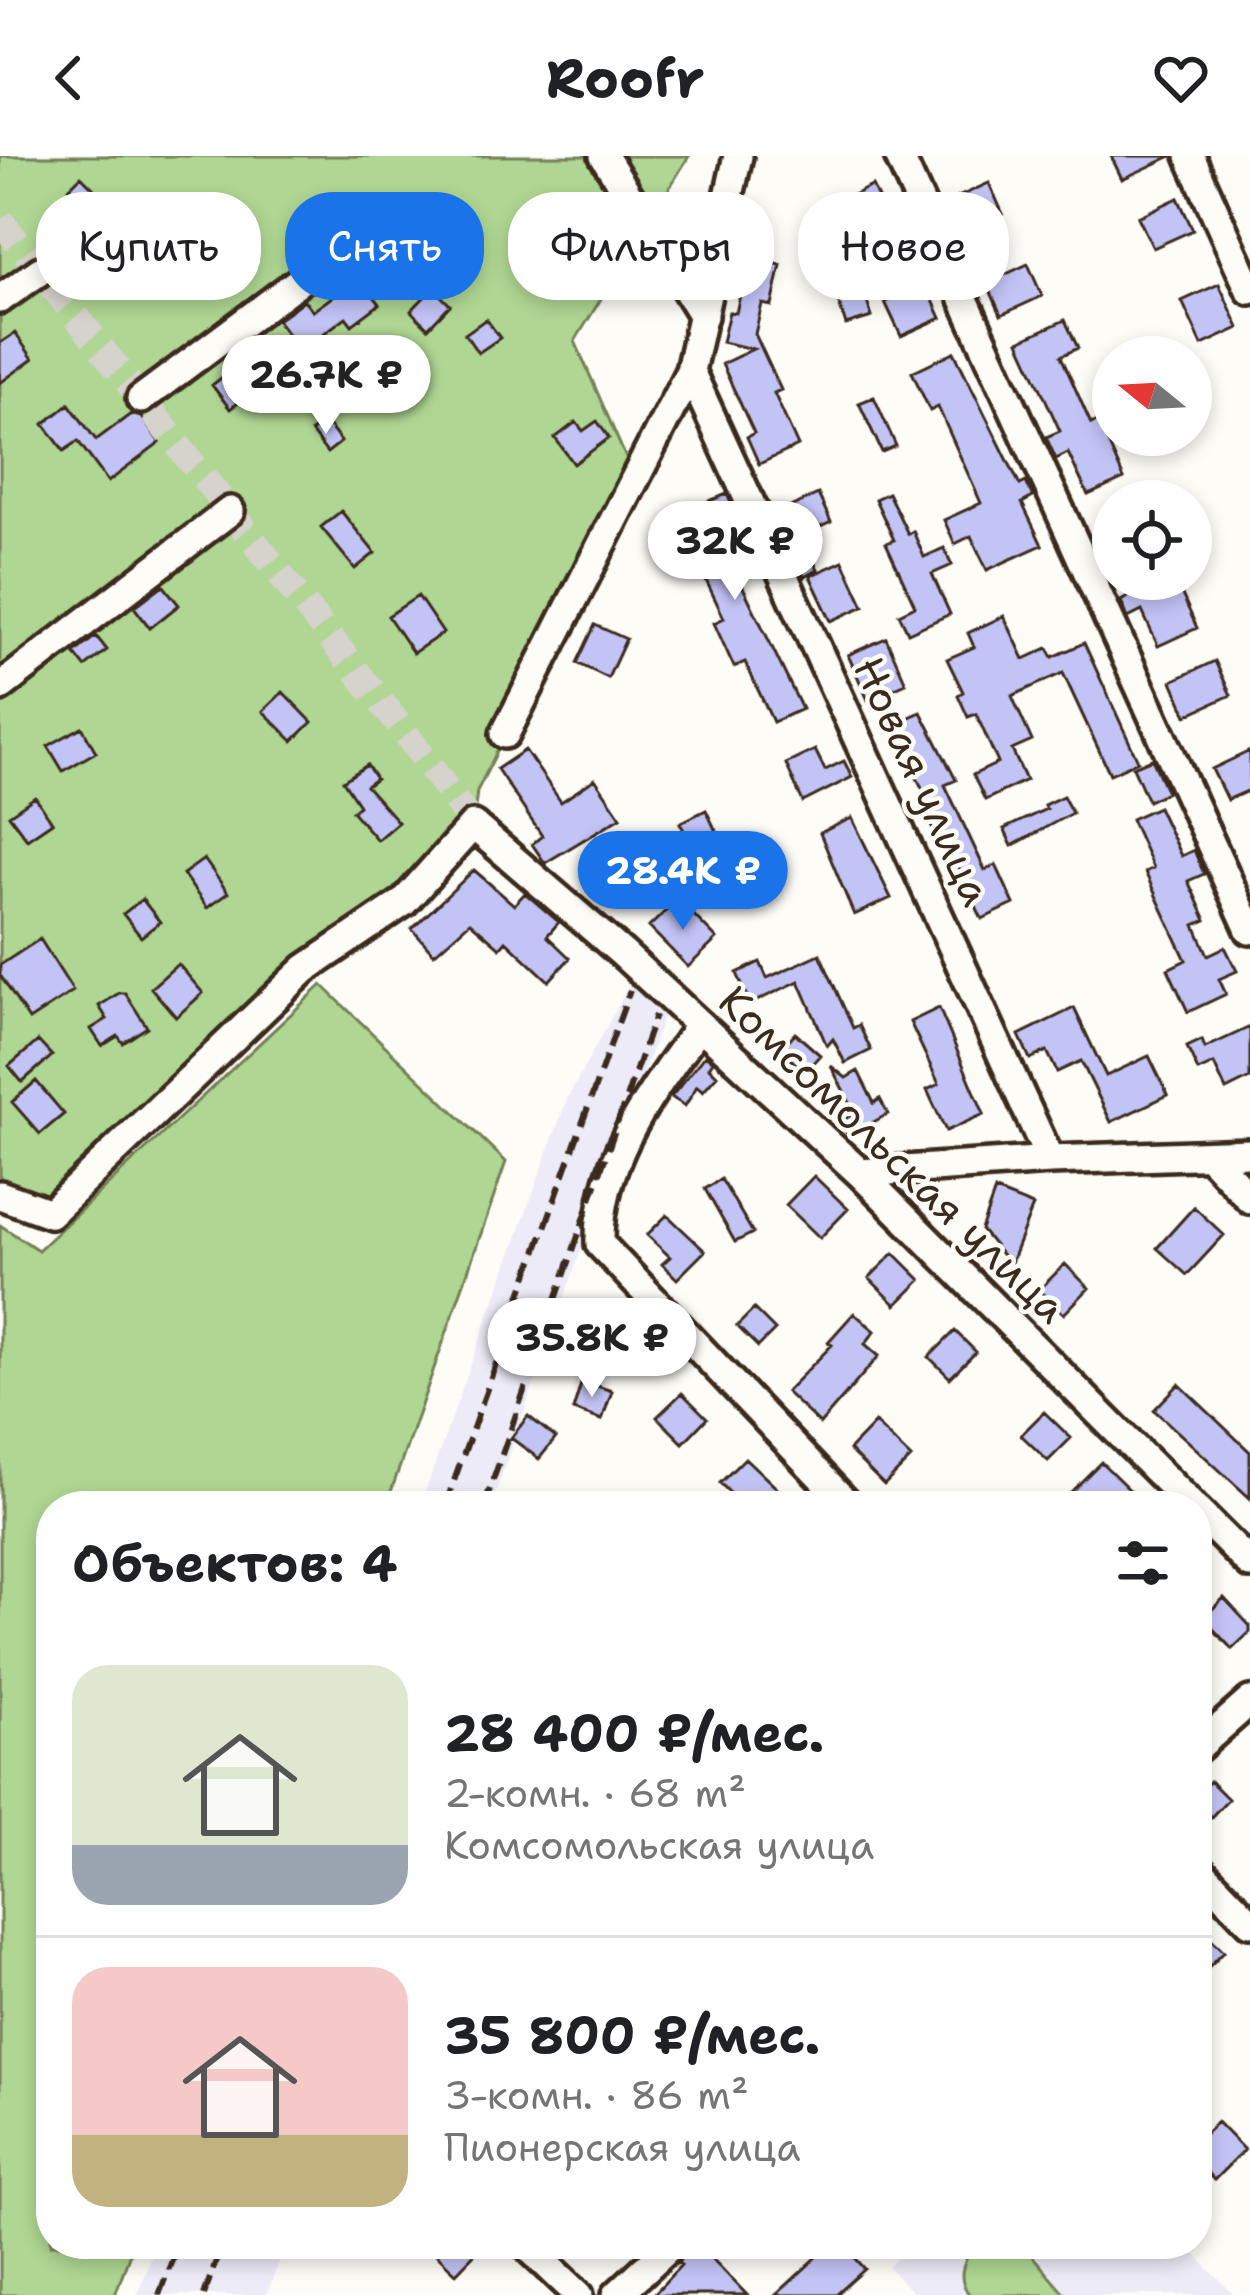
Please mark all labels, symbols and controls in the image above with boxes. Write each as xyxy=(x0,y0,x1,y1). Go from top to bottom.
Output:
text: Roofr xyxy=(546,42,704,114)
icon: back xyxy=(36,45,102,111)
icon: heart xyxy=(1148,45,1214,111)
chip: Купить xyxy=(36,192,261,300)
chip: Снять xyxy=(285,192,484,300)
chip: Фильтры xyxy=(508,192,774,300)
chip: Новое xyxy=(798,192,1009,300)
pin: 26.7K ₽ xyxy=(215,335,437,437)
north arrow xyxy=(1092,336,1212,456)
map controls xyxy=(1092,336,1212,600)
text: 26.7K ₽ xyxy=(249,348,403,400)
button: locate xyxy=(1092,480,1212,600)
pin: 32K ₽ xyxy=(651,501,819,603)
text: 32K ₽ xyxy=(675,514,795,566)
street label: Новая улица xyxy=(841,648,1005,914)
pin: 28.4K ₽ xyxy=(572,831,794,933)
text: 28.4K ₽ xyxy=(605,844,761,896)
street label: Комсомольская улица xyxy=(707,973,1079,1335)
pin: 35.8K ₽ xyxy=(481,1298,703,1400)
text: 35.8K ₽ xyxy=(514,1311,670,1363)
text: Объектов: 4 xyxy=(72,1529,398,1597)
icon: filters xyxy=(1110,1530,1176,1596)
text: 28 400 ₽/мес. xyxy=(444,1699,824,1767)
icon: home xyxy=(168,1713,312,1857)
text: 2-комн. · 68 m² xyxy=(444,1767,746,1819)
text: Комсомольская улица xyxy=(444,1819,874,1871)
text: 35 800 ₽/мес. xyxy=(444,2001,820,2069)
icon: home xyxy=(168,2015,312,2159)
text: 3-комн. · 86 m² xyxy=(444,2069,749,2121)
text: Пионерская улица xyxy=(444,2121,801,2173)

